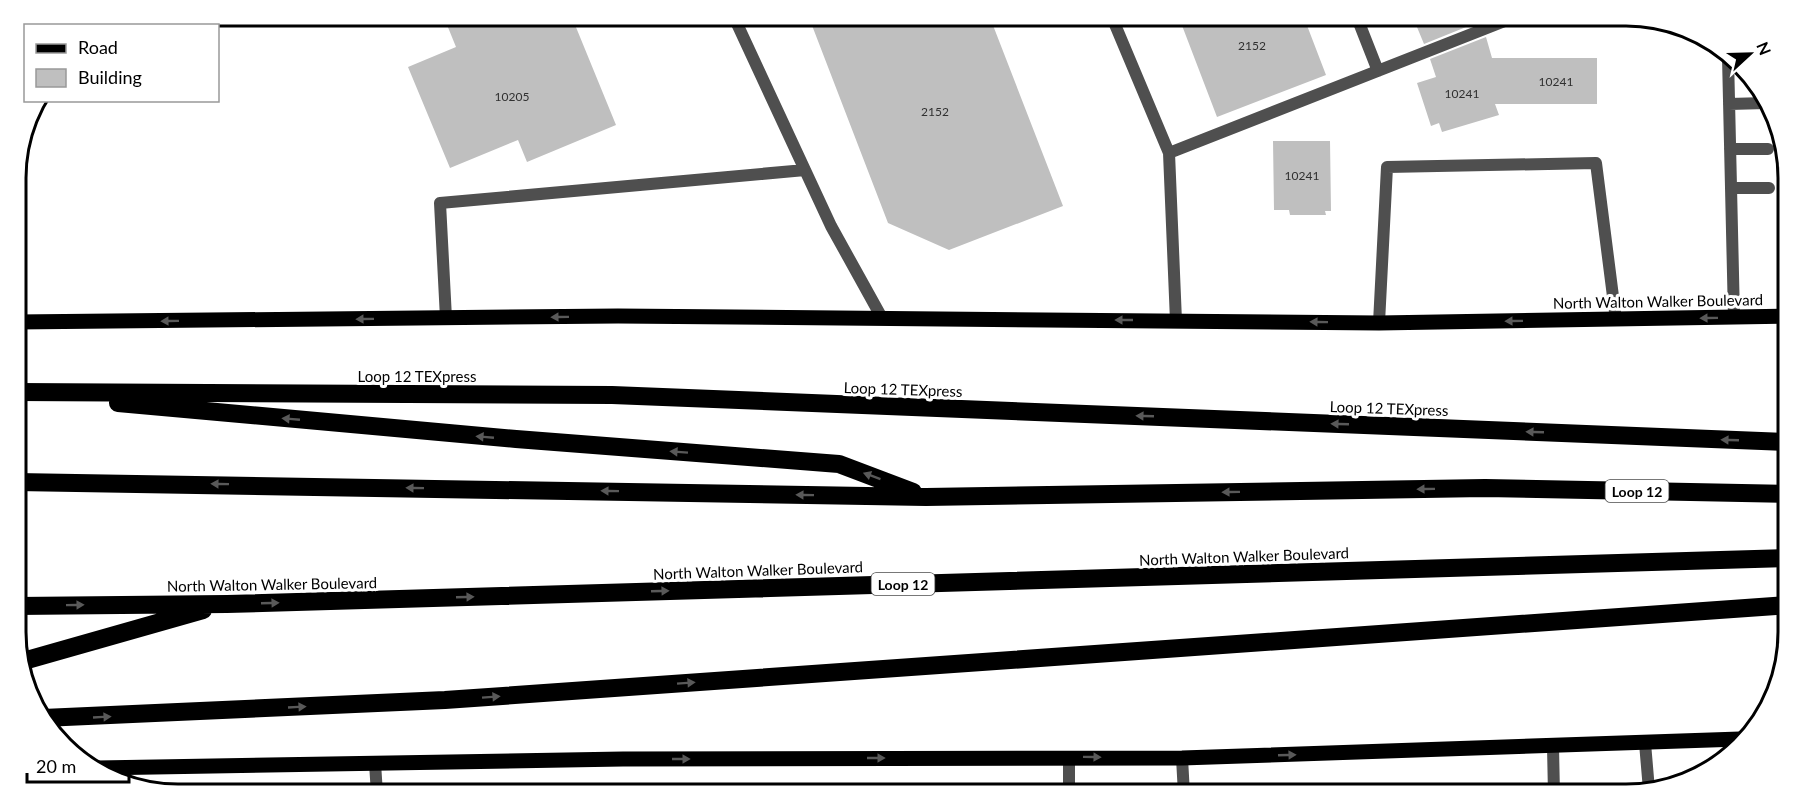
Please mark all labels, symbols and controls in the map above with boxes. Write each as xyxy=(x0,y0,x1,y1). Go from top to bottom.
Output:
legend xyxy=(24,24,219,102)
north arrow xyxy=(1720,24,1780,84)
text: Road xyxy=(78,36,118,58)
house number: 2152 xyxy=(1238,38,1266,53)
text: N xyxy=(1753,39,1775,57)
text: Building xyxy=(78,66,142,88)
house number: 10241 xyxy=(1539,74,1573,89)
house number: 10241 xyxy=(1445,86,1479,101)
house number: 10205 xyxy=(495,89,529,104)
house number: 2152 xyxy=(921,104,949,119)
house number: 10241 xyxy=(1285,168,1319,183)
street label: North Walton Walker Boulevard xyxy=(1553,290,1763,312)
one-way arrow xyxy=(550,312,569,322)
one-way arrow xyxy=(1699,313,1718,323)
one-way arrow xyxy=(355,314,374,324)
one-way arrow xyxy=(1114,315,1133,325)
one-way arrow xyxy=(160,316,179,326)
one-way arrow xyxy=(1504,316,1523,326)
one-way arrow xyxy=(1309,317,1328,327)
street label: Loop 12 TEXpress xyxy=(358,367,476,385)
street label: Loop 12 TEXpress xyxy=(843,378,963,400)
street label: Loop 12 TEXpress xyxy=(1329,397,1449,419)
one-way arrow xyxy=(1136,412,1155,421)
one-way arrow xyxy=(281,414,300,424)
one-way arrow xyxy=(1331,420,1350,429)
one-way arrow xyxy=(1526,427,1545,436)
one-way arrow xyxy=(475,432,494,441)
one-way arrow xyxy=(1720,435,1739,444)
one-way arrow xyxy=(670,447,689,457)
one-way arrow xyxy=(862,471,880,481)
one-way arrow xyxy=(211,480,230,489)
road number: Loop 12 xyxy=(1606,480,1668,502)
one-way arrow xyxy=(405,483,424,493)
one-way arrow xyxy=(1417,484,1436,494)
one-way arrow xyxy=(600,486,619,496)
one-way arrow xyxy=(1222,487,1241,497)
one-way arrow xyxy=(795,490,814,499)
street label: North Walton Walker Boulevard xyxy=(1139,543,1349,569)
street label: North Walton Walker Boulevard xyxy=(653,557,863,583)
street label: North Walton Walker Boulevard xyxy=(167,573,377,595)
road number: Loop 12 xyxy=(872,573,934,595)
one-way arrow xyxy=(650,586,669,596)
one-way arrow xyxy=(455,592,474,602)
one-way arrow xyxy=(260,598,279,607)
one-way arrow xyxy=(65,600,84,610)
one-way arrow xyxy=(676,678,695,688)
one-way arrow xyxy=(482,692,501,701)
one-way arrow xyxy=(287,703,306,712)
one-way arrow xyxy=(92,712,111,721)
scale bar xyxy=(27,746,129,784)
one-way arrow xyxy=(1278,751,1297,760)
one-way arrow xyxy=(1083,752,1102,762)
one-way arrow xyxy=(867,753,886,763)
one-way arrow xyxy=(672,754,691,764)
text: 20 m xyxy=(36,755,76,777)

